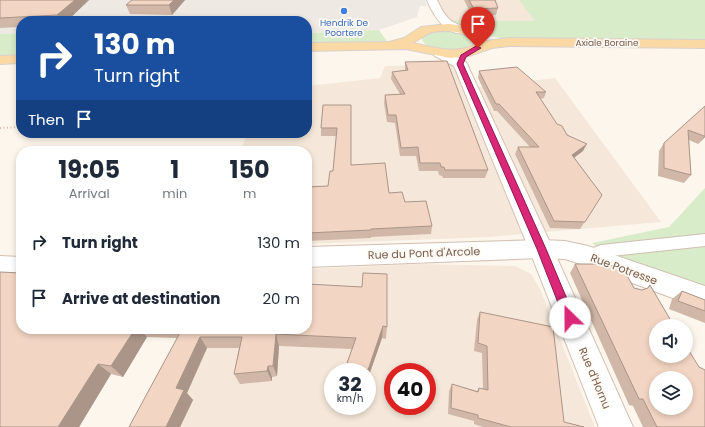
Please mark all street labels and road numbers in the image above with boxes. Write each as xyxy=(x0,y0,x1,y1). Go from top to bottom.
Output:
street label: Axiale Boraine xyxy=(575,37,639,49)
street label: Rue du Pont d'Arcole xyxy=(368,243,481,263)
street label: Rue Potresse xyxy=(588,249,660,289)
street label: Rue d'Hornu xyxy=(575,345,615,411)

